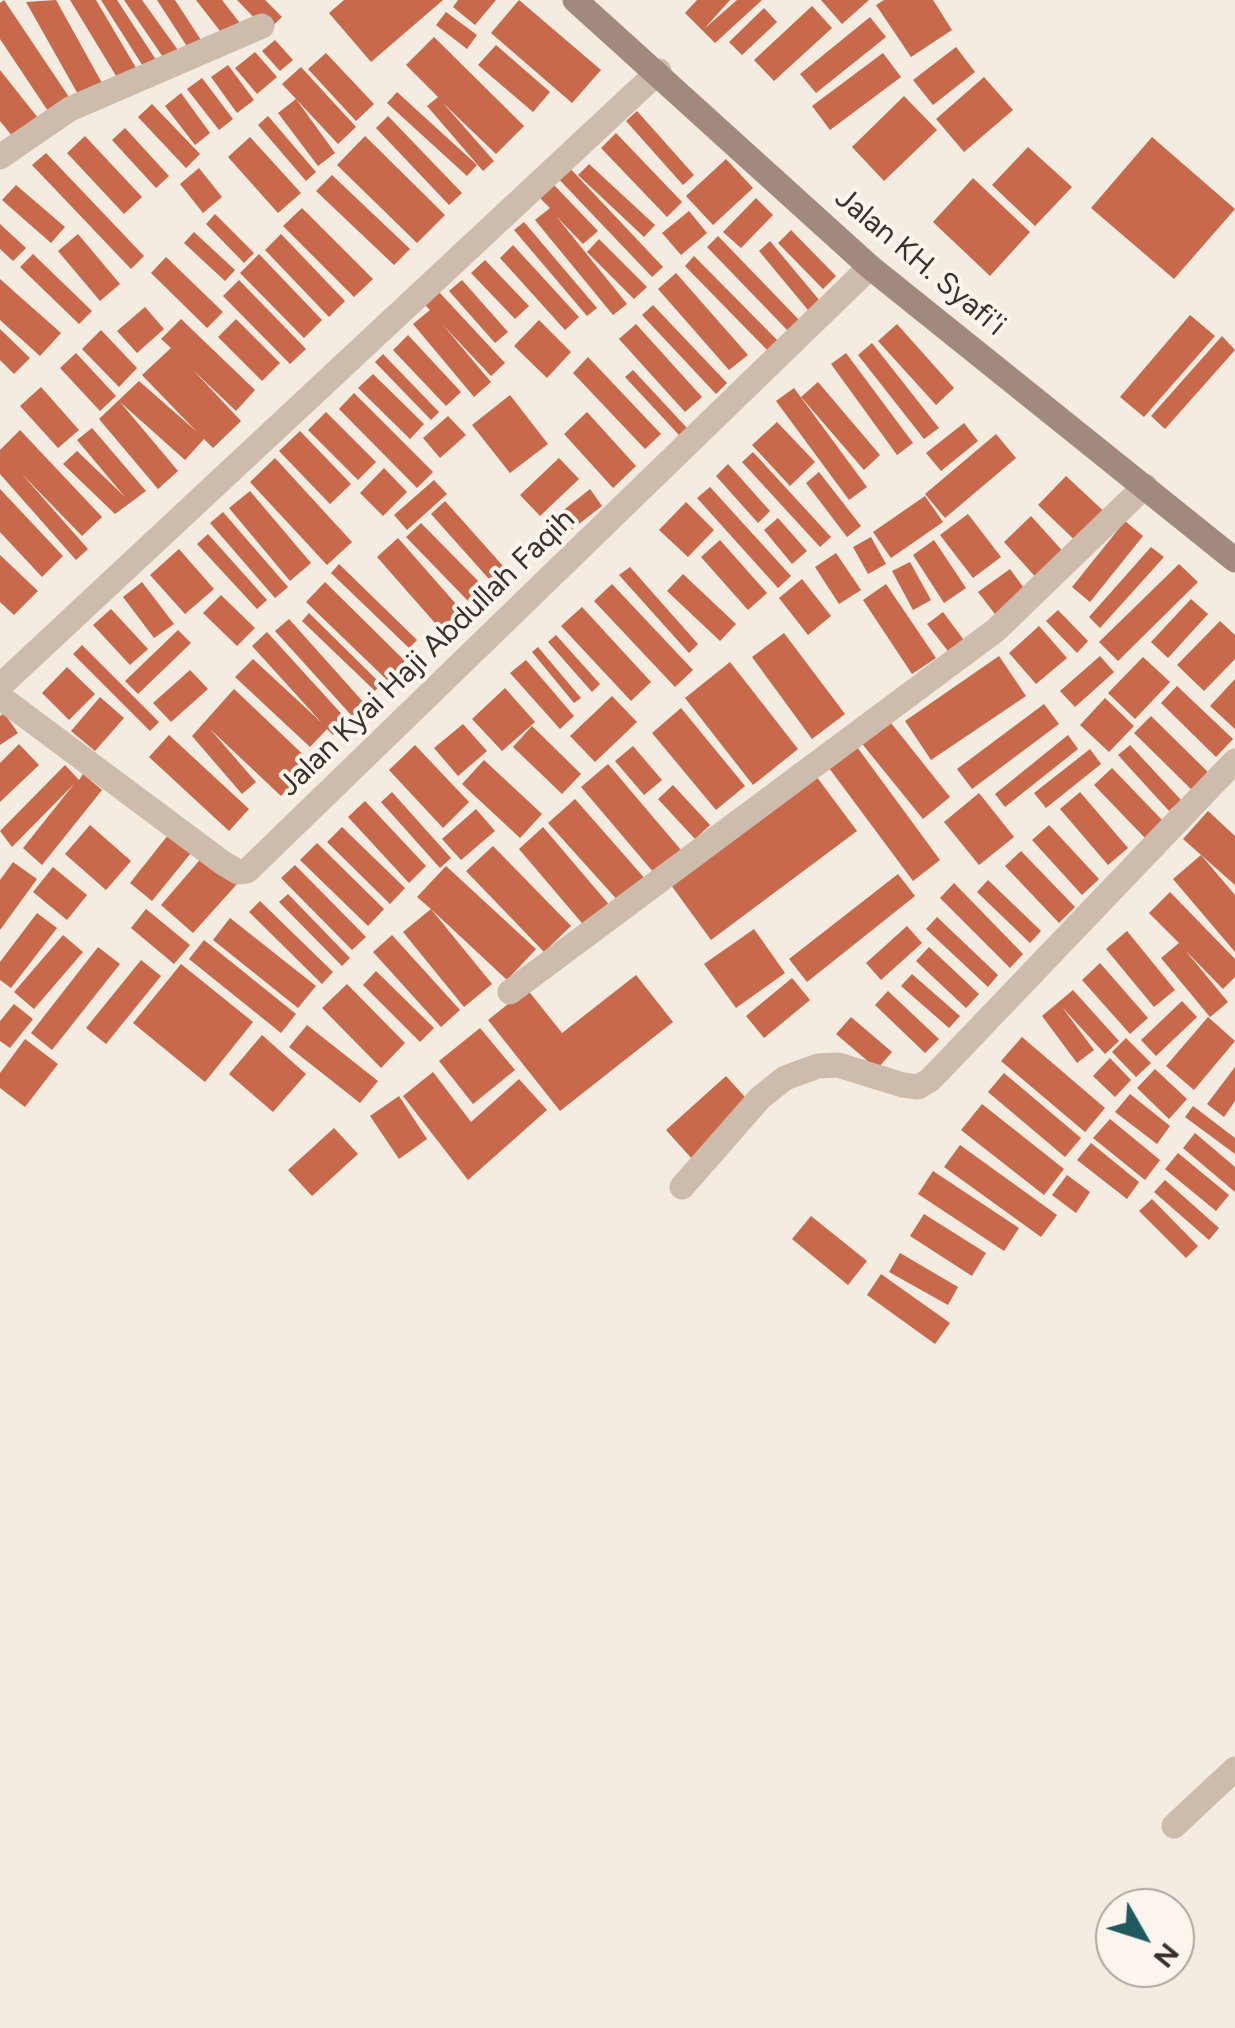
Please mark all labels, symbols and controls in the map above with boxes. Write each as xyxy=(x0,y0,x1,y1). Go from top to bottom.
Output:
street label: Jalan KH. Syafi'i xyxy=(827,180,1013,344)
street label: Jalan Kyai Haji Abdullah Faqih xyxy=(272,502,582,804)
north arrow xyxy=(1095,1888,1195,1988)
text: N xyxy=(1147,1937,1187,1975)

